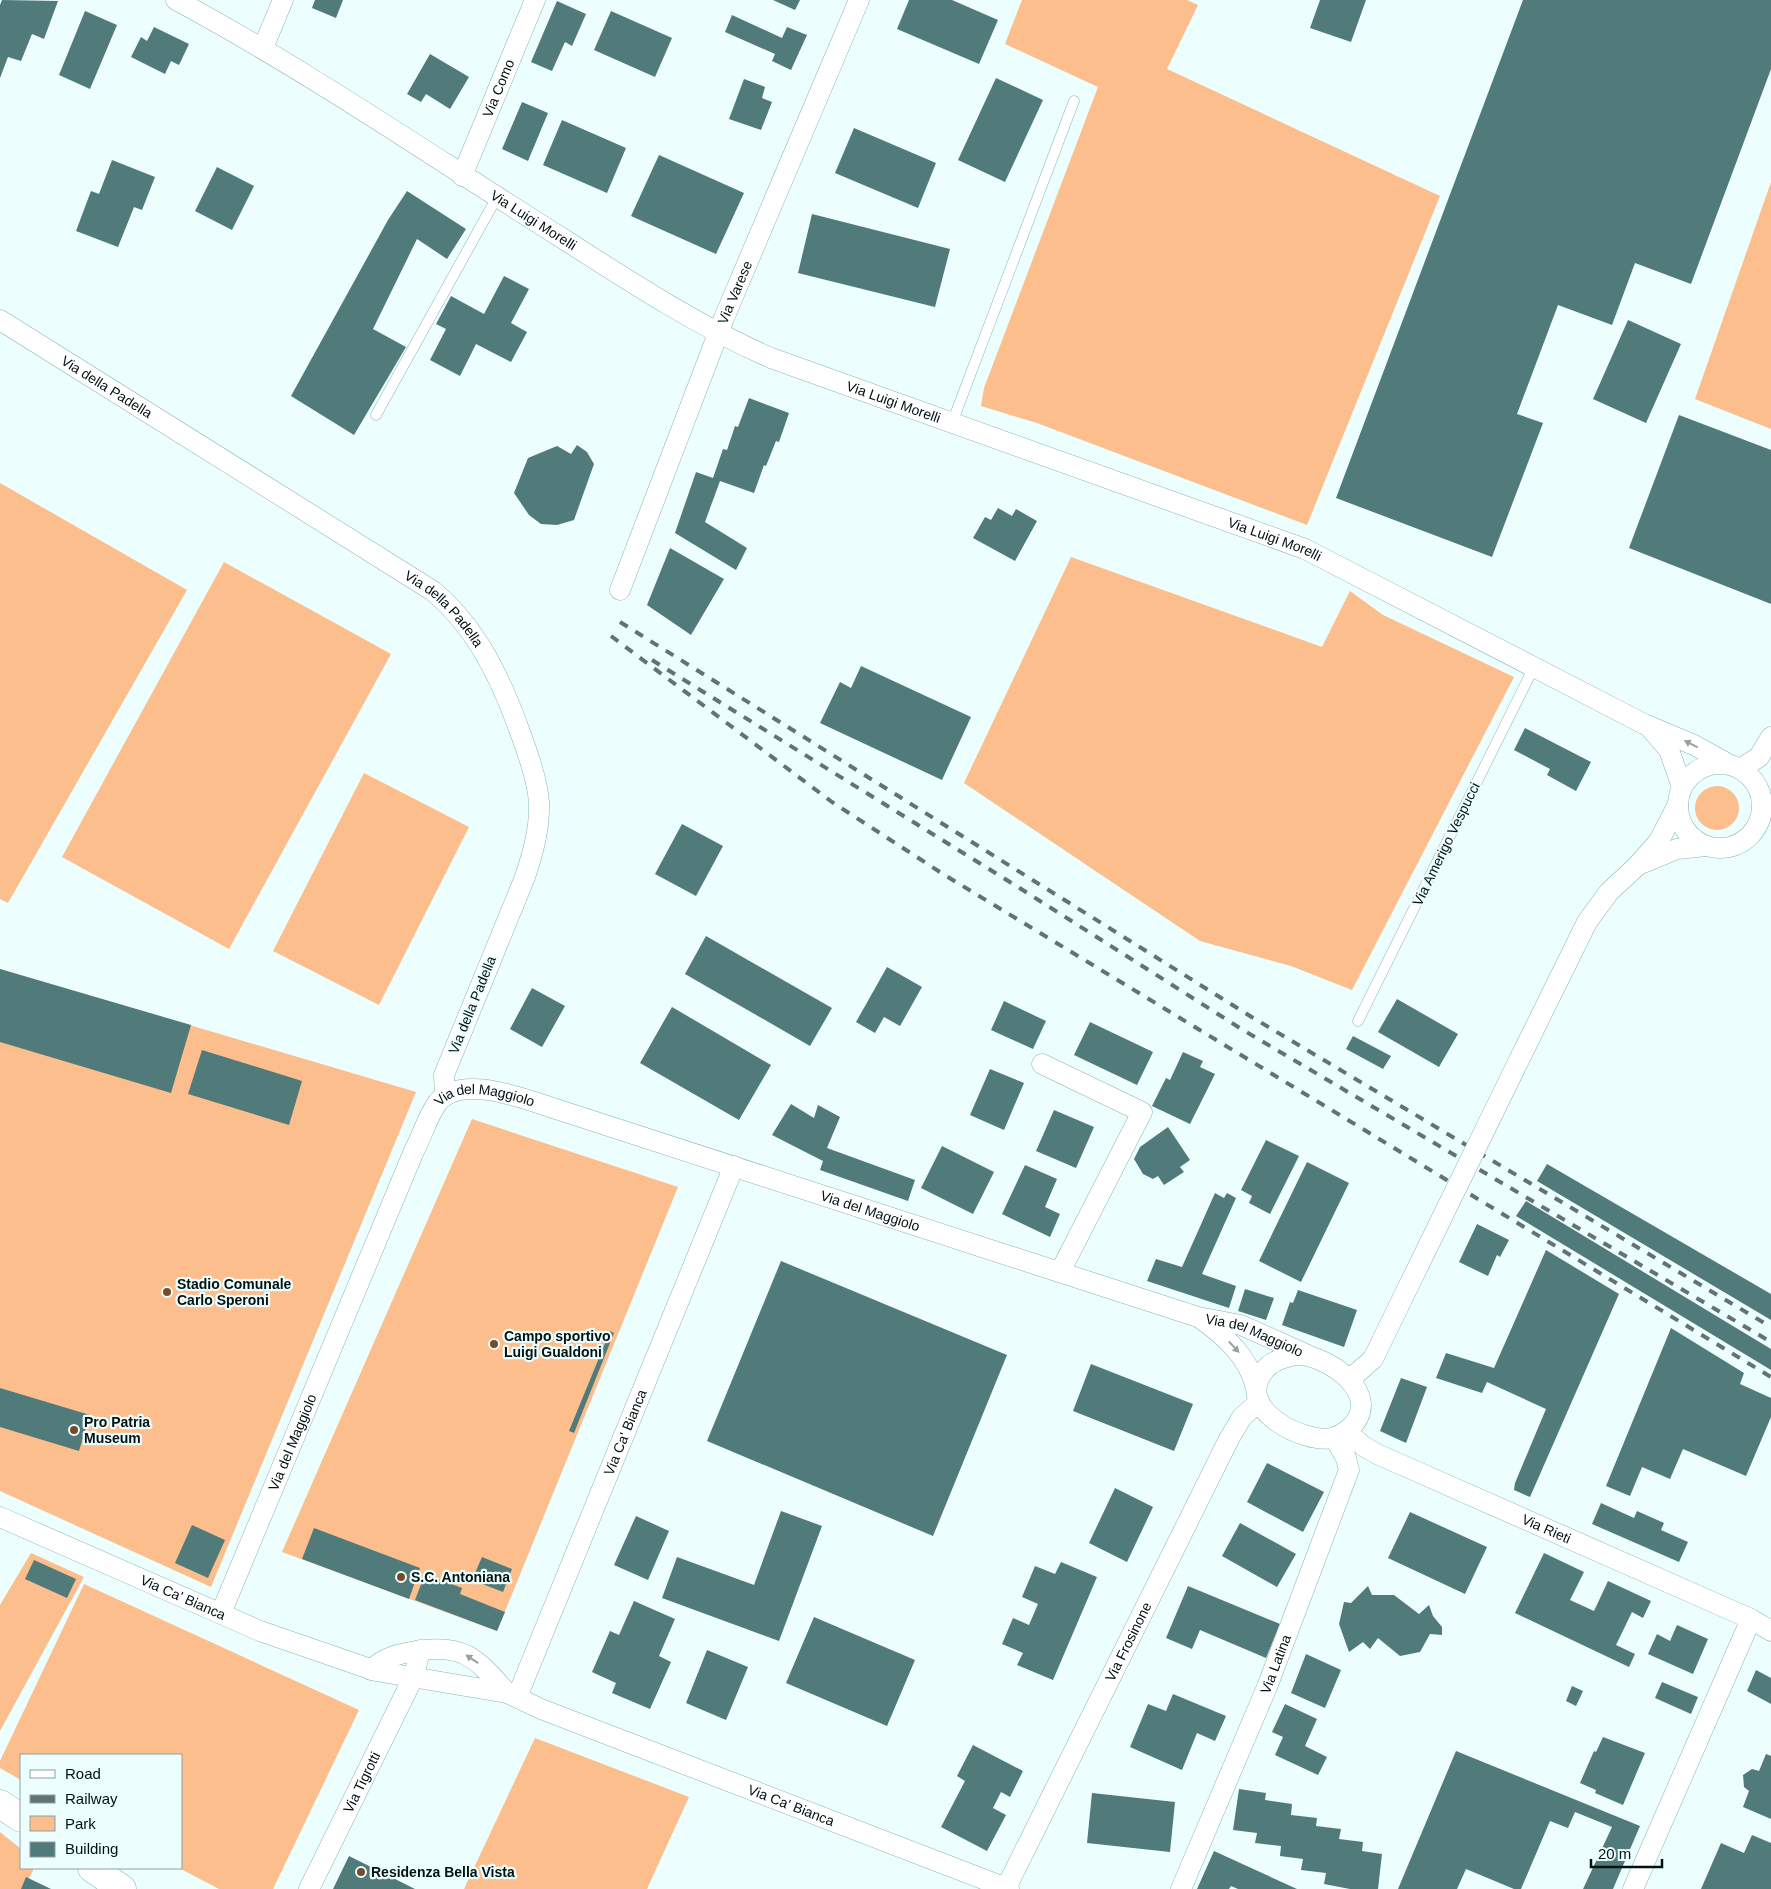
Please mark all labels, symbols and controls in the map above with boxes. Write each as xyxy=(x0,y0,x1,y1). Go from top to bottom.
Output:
street label: Via Como xyxy=(479,57,518,120)
street label: Via Luigi Morelli xyxy=(488,187,580,253)
street label: Via Varese xyxy=(714,258,755,326)
street label: Via della Padella xyxy=(58,352,155,421)
street label: Via Luigi Morelli xyxy=(844,378,943,426)
street label: Via Luigi Morelli xyxy=(1226,514,1324,564)
street label: Via della Padella xyxy=(402,567,487,650)
one-way arrow xyxy=(1684,740,1698,748)
street label: Via Amerigo Vespucci xyxy=(1409,780,1483,908)
street label: Via della Padella xyxy=(445,954,499,1056)
street label: Via del Maggiolo xyxy=(431,1081,537,1110)
street label: Via del Maggiolo xyxy=(819,1187,922,1234)
place label: Stadio Comunale Carlo Speroni xyxy=(177,1276,292,1308)
marker: Stadio Comunale Carlo Speroni xyxy=(161,1286,173,1298)
street label: Via del Maggiolo xyxy=(1204,1311,1306,1360)
place label: Campo sportivo Luigi Gualdoni xyxy=(504,1328,611,1360)
marker: Campo sportivo Luigi Gualdoni xyxy=(488,1338,500,1350)
one-way arrow xyxy=(1228,1341,1240,1353)
street label: Via Ca' Bianca xyxy=(601,1387,650,1478)
street label: Via del Maggiolo xyxy=(265,1391,320,1493)
place label: Pro Patria Museum xyxy=(84,1414,150,1446)
marker: Pro Patria Museum xyxy=(68,1424,80,1436)
street label: Via Rieti xyxy=(1519,1511,1573,1547)
place label: S.C. Antoniana xyxy=(411,1569,510,1585)
marker: S.C. Antoniana xyxy=(395,1571,407,1583)
street label: Via Ca' Bianca xyxy=(138,1572,228,1623)
street label: Via Frosinone xyxy=(1102,1599,1155,1684)
street label: Via Latina xyxy=(1257,1632,1294,1696)
one-way arrow xyxy=(466,1654,479,1664)
street label: Via Tigrotti xyxy=(340,1749,383,1815)
legend xyxy=(20,1754,182,1869)
text: Road xyxy=(65,1765,101,1782)
street label: Via Ca' Bianca xyxy=(746,1781,837,1829)
text: Railway xyxy=(65,1790,118,1807)
text: Park xyxy=(65,1815,96,1832)
scale bar xyxy=(1591,1836,1662,1868)
text: Building xyxy=(65,1840,118,1857)
text: 20 m xyxy=(1598,1845,1631,1862)
place label: Residenza Bella Vista xyxy=(371,1864,515,1880)
marker: Residenza Bella Vista xyxy=(355,1866,367,1878)

